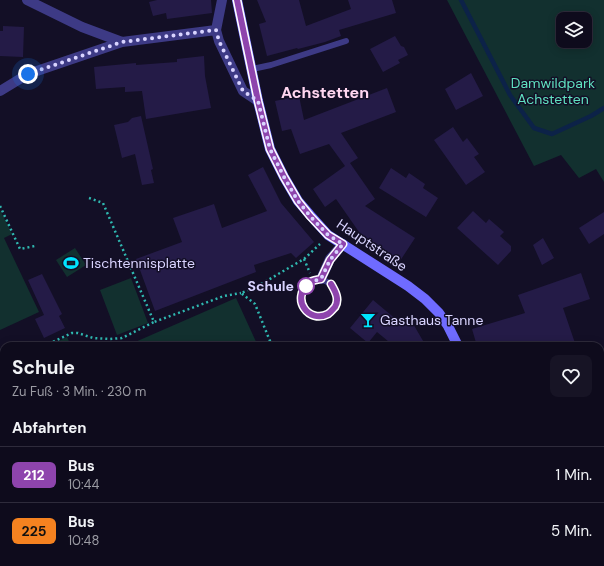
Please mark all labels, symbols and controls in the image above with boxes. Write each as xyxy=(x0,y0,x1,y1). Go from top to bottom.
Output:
map controls xyxy=(556,12,592,48)
button: layers xyxy=(556,12,592,48)
your location xyxy=(18,64,38,84)
park label: Damwildpark Achstetten xyxy=(511,74,595,108)
district label: Achstetten xyxy=(281,82,369,103)
street label: Hauptstraße xyxy=(333,215,411,275)
sports icon: Tischtennisplatte xyxy=(62,254,80,272)
place label: Tischtennisplatte xyxy=(83,254,195,272)
place label: Schule xyxy=(248,277,294,295)
marker: Schule xyxy=(297,277,315,295)
bar icon: Gasthaus Tanne xyxy=(359,311,377,329)
place label: Gasthaus Tanne xyxy=(380,311,483,329)
text: Schule xyxy=(12,355,75,380)
button: heart xyxy=(550,355,592,397)
text: Zu Fuß · 3 Min. · 230 m xyxy=(12,383,146,400)
text: Abfahrten xyxy=(12,418,87,438)
text: Bus xyxy=(68,456,95,476)
text: 1 Min. xyxy=(556,465,592,485)
text: 212 xyxy=(23,466,45,484)
text: 10:44 xyxy=(68,476,99,493)
text: Bus xyxy=(68,512,95,532)
text: 5 Min. xyxy=(551,521,592,541)
text: 225 xyxy=(22,522,46,540)
text: 10:48 xyxy=(68,532,99,549)

